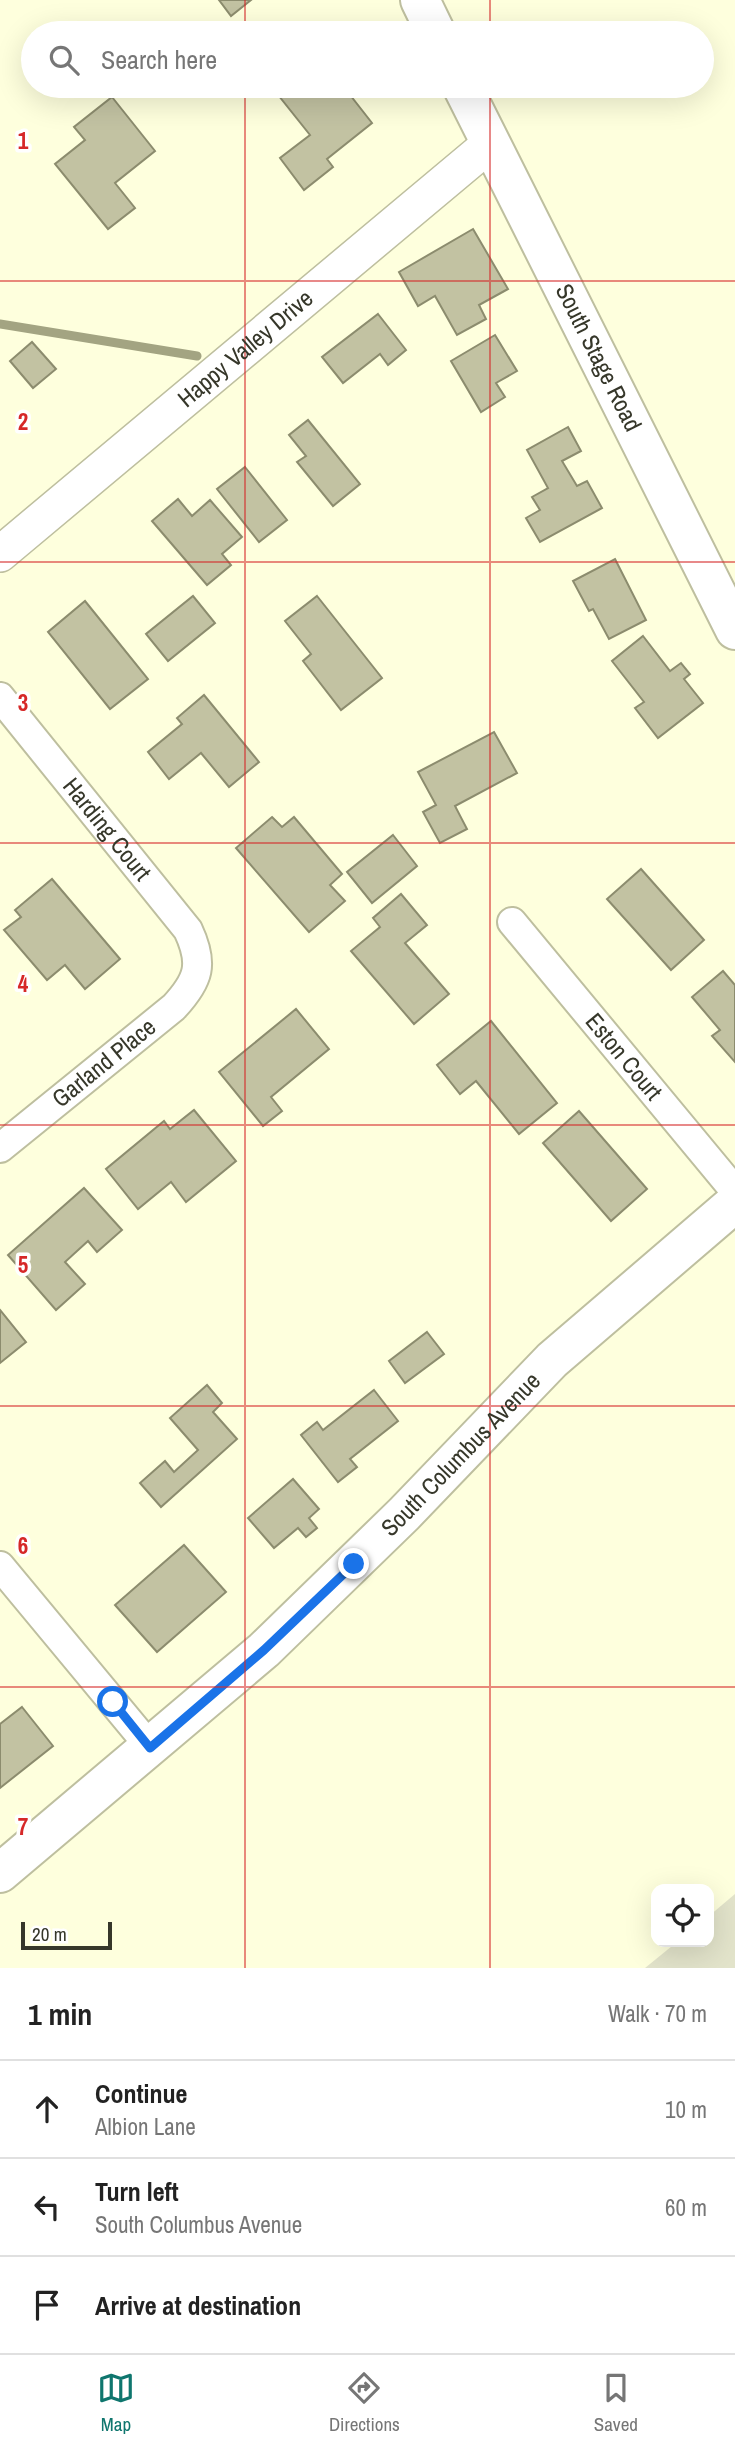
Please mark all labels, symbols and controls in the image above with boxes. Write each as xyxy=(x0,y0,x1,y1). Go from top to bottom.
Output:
search box xyxy=(21,21,714,98)
icon: search xyxy=(45,41,83,79)
text: Search here xyxy=(101,42,217,77)
text: 1 xyxy=(18,125,29,156)
street label: South Stage Road xyxy=(549,278,650,436)
street label: Happy Valley Drive xyxy=(170,282,319,414)
text: 2 xyxy=(18,406,28,437)
text: 3 xyxy=(18,687,28,718)
street label: Harding Court xyxy=(56,770,159,887)
text: 4 xyxy=(18,968,29,999)
street label: Eston Court xyxy=(579,1006,670,1107)
street label: Garland Place xyxy=(45,1011,162,1114)
text: 5 xyxy=(18,1249,28,1280)
street label: South Columbus Avenue xyxy=(374,1365,547,1543)
text: 6 xyxy=(18,1530,28,1561)
route end xyxy=(338,1548,369,1579)
route start xyxy=(97,1686,128,1717)
text: 7 xyxy=(18,1811,28,1842)
map controls xyxy=(651,1884,714,1947)
button: locate xyxy=(651,1884,714,1947)
scale bar xyxy=(21,1919,112,1951)
text: 20 m xyxy=(32,1921,67,1947)
text: 1 min xyxy=(28,1994,92,2034)
text: Walk · 70 m xyxy=(608,1998,707,2029)
text: Continue xyxy=(95,2076,187,2111)
icon: ahead xyxy=(28,2090,66,2128)
text: 10 m xyxy=(665,2094,707,2125)
text: Albion Lane xyxy=(95,2111,196,2142)
text: Turn left xyxy=(95,2174,179,2209)
icon: left xyxy=(28,2188,66,2226)
text: 60 m xyxy=(665,2192,707,2223)
text: South Columbus Avenue xyxy=(95,2209,302,2240)
icon: arrive xyxy=(28,2286,66,2324)
text: Arrive at destination xyxy=(95,2288,301,2323)
tab: Map xyxy=(97,2369,135,2437)
tab: Directions xyxy=(329,2369,400,2437)
tab: Saved xyxy=(594,2369,638,2437)

